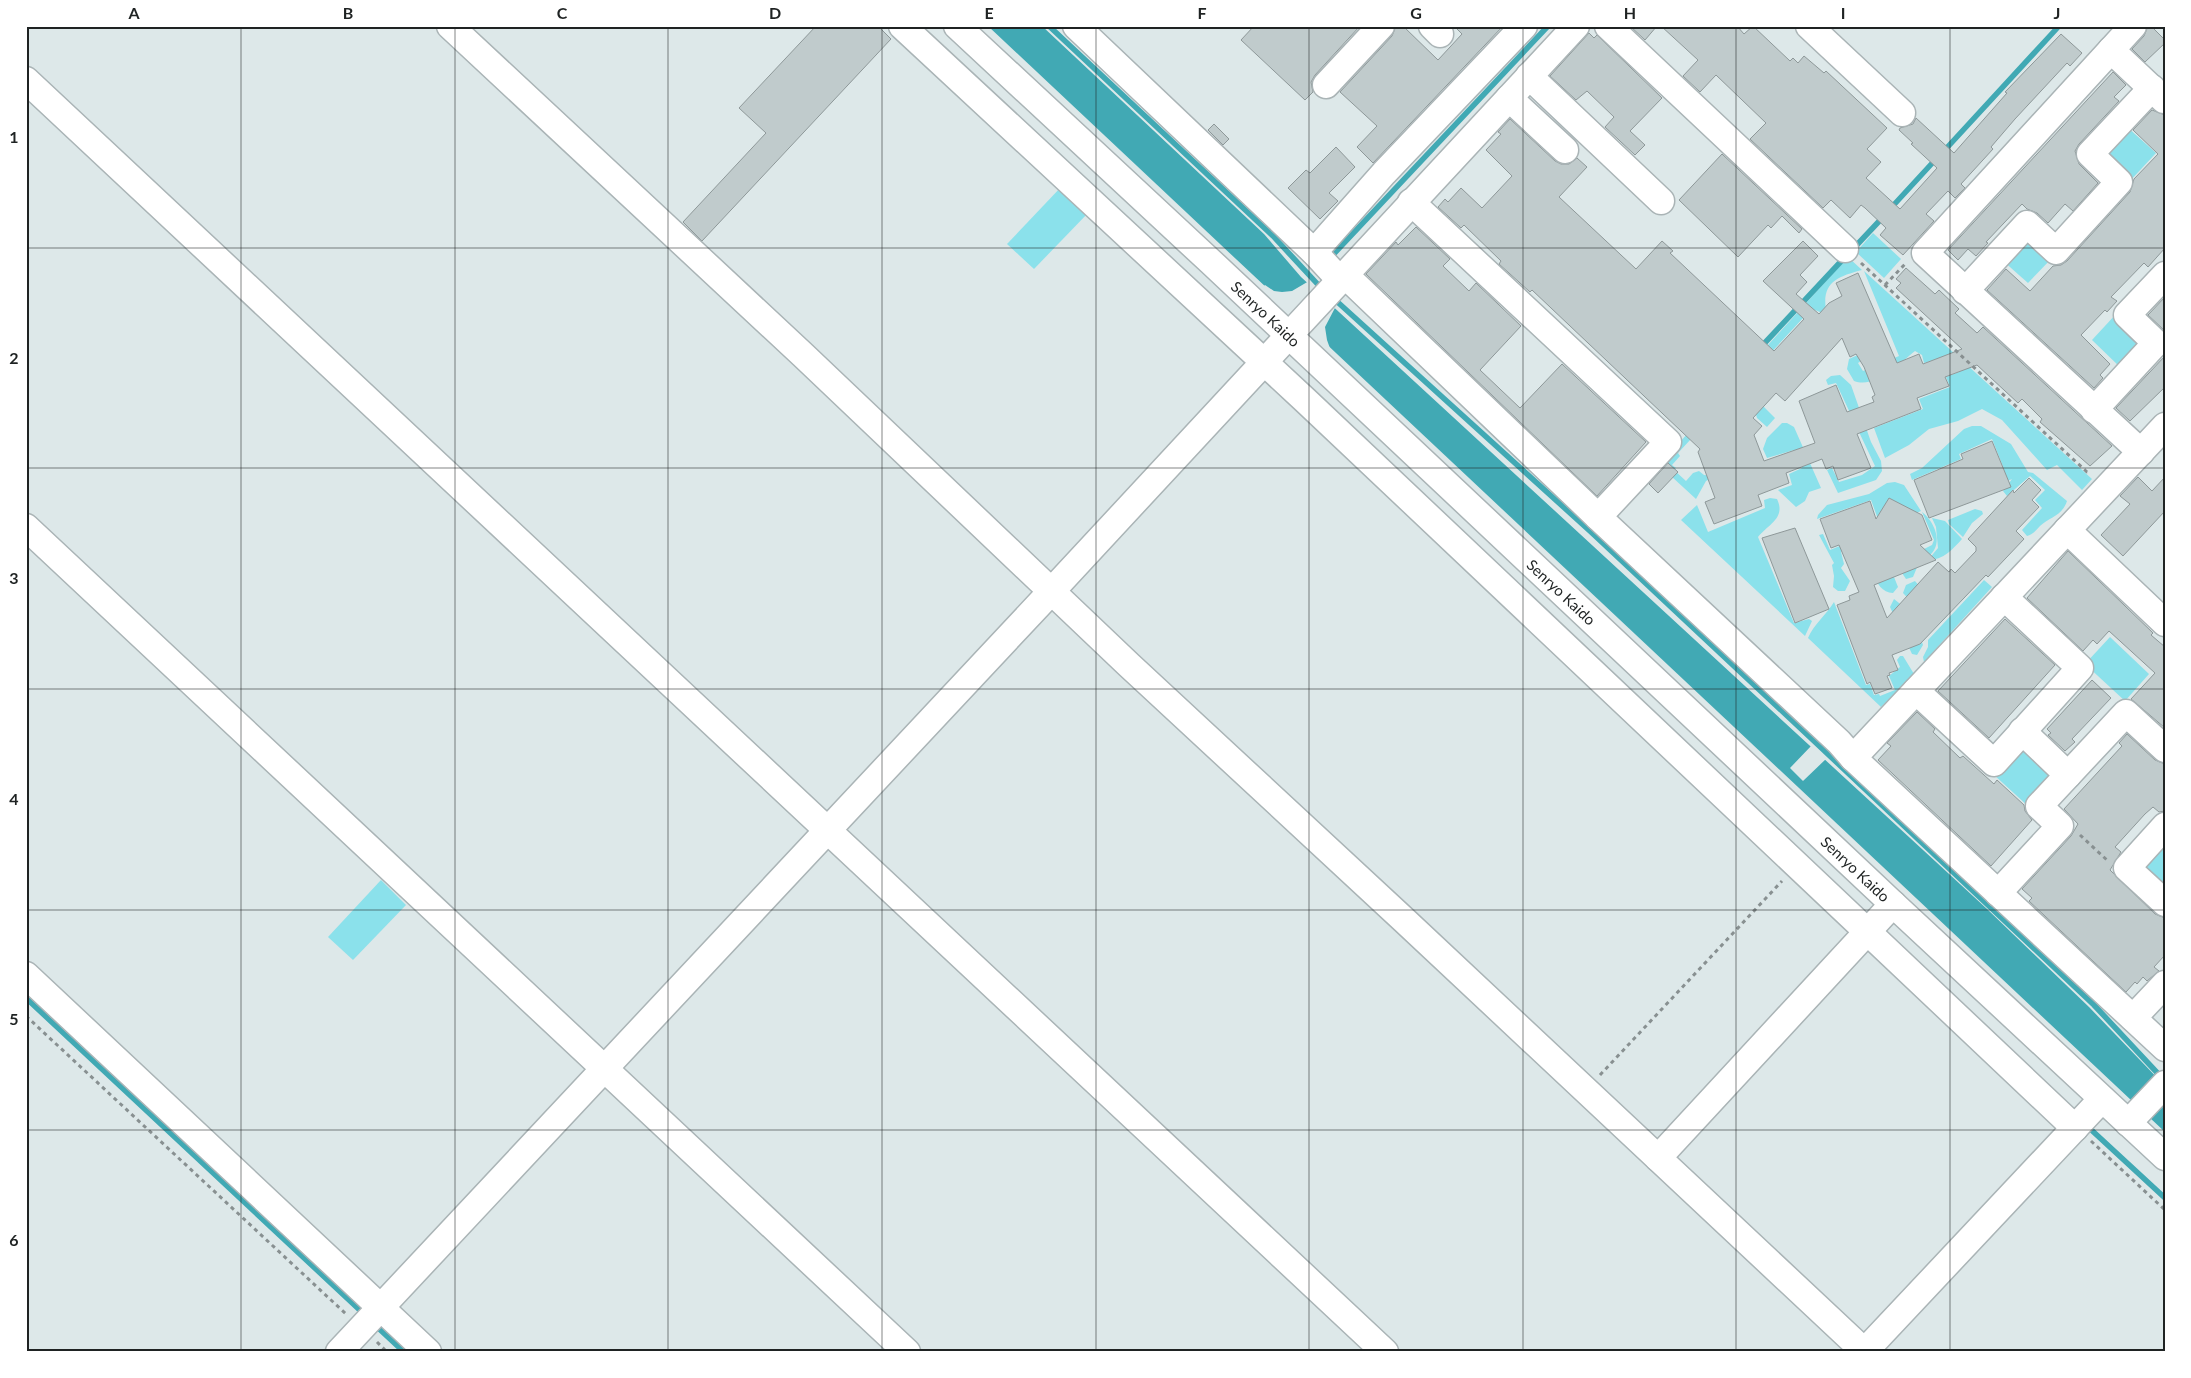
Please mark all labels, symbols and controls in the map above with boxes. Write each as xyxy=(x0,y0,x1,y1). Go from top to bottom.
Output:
text: A xyxy=(127,3,140,22)
text: B xyxy=(343,3,353,22)
text: C xyxy=(557,3,568,22)
text: D xyxy=(769,3,781,22)
text: E xyxy=(984,3,994,22)
text: F xyxy=(1197,3,1207,22)
text: G xyxy=(1410,3,1422,22)
text: H xyxy=(1624,3,1636,22)
text: I xyxy=(1841,3,1845,22)
text: J xyxy=(2054,3,2060,22)
text: 1 xyxy=(9,127,19,146)
street label: Senryo Kaido xyxy=(1228,277,1304,350)
text: 2 xyxy=(9,348,19,367)
street label: Senryo Kaido xyxy=(1523,555,1600,628)
text: 3 xyxy=(9,568,19,587)
text: 4 xyxy=(9,789,19,808)
street label: Senryo Kaido xyxy=(1818,832,1894,905)
text: 5 xyxy=(9,1009,19,1028)
text: 6 xyxy=(9,1230,19,1249)

